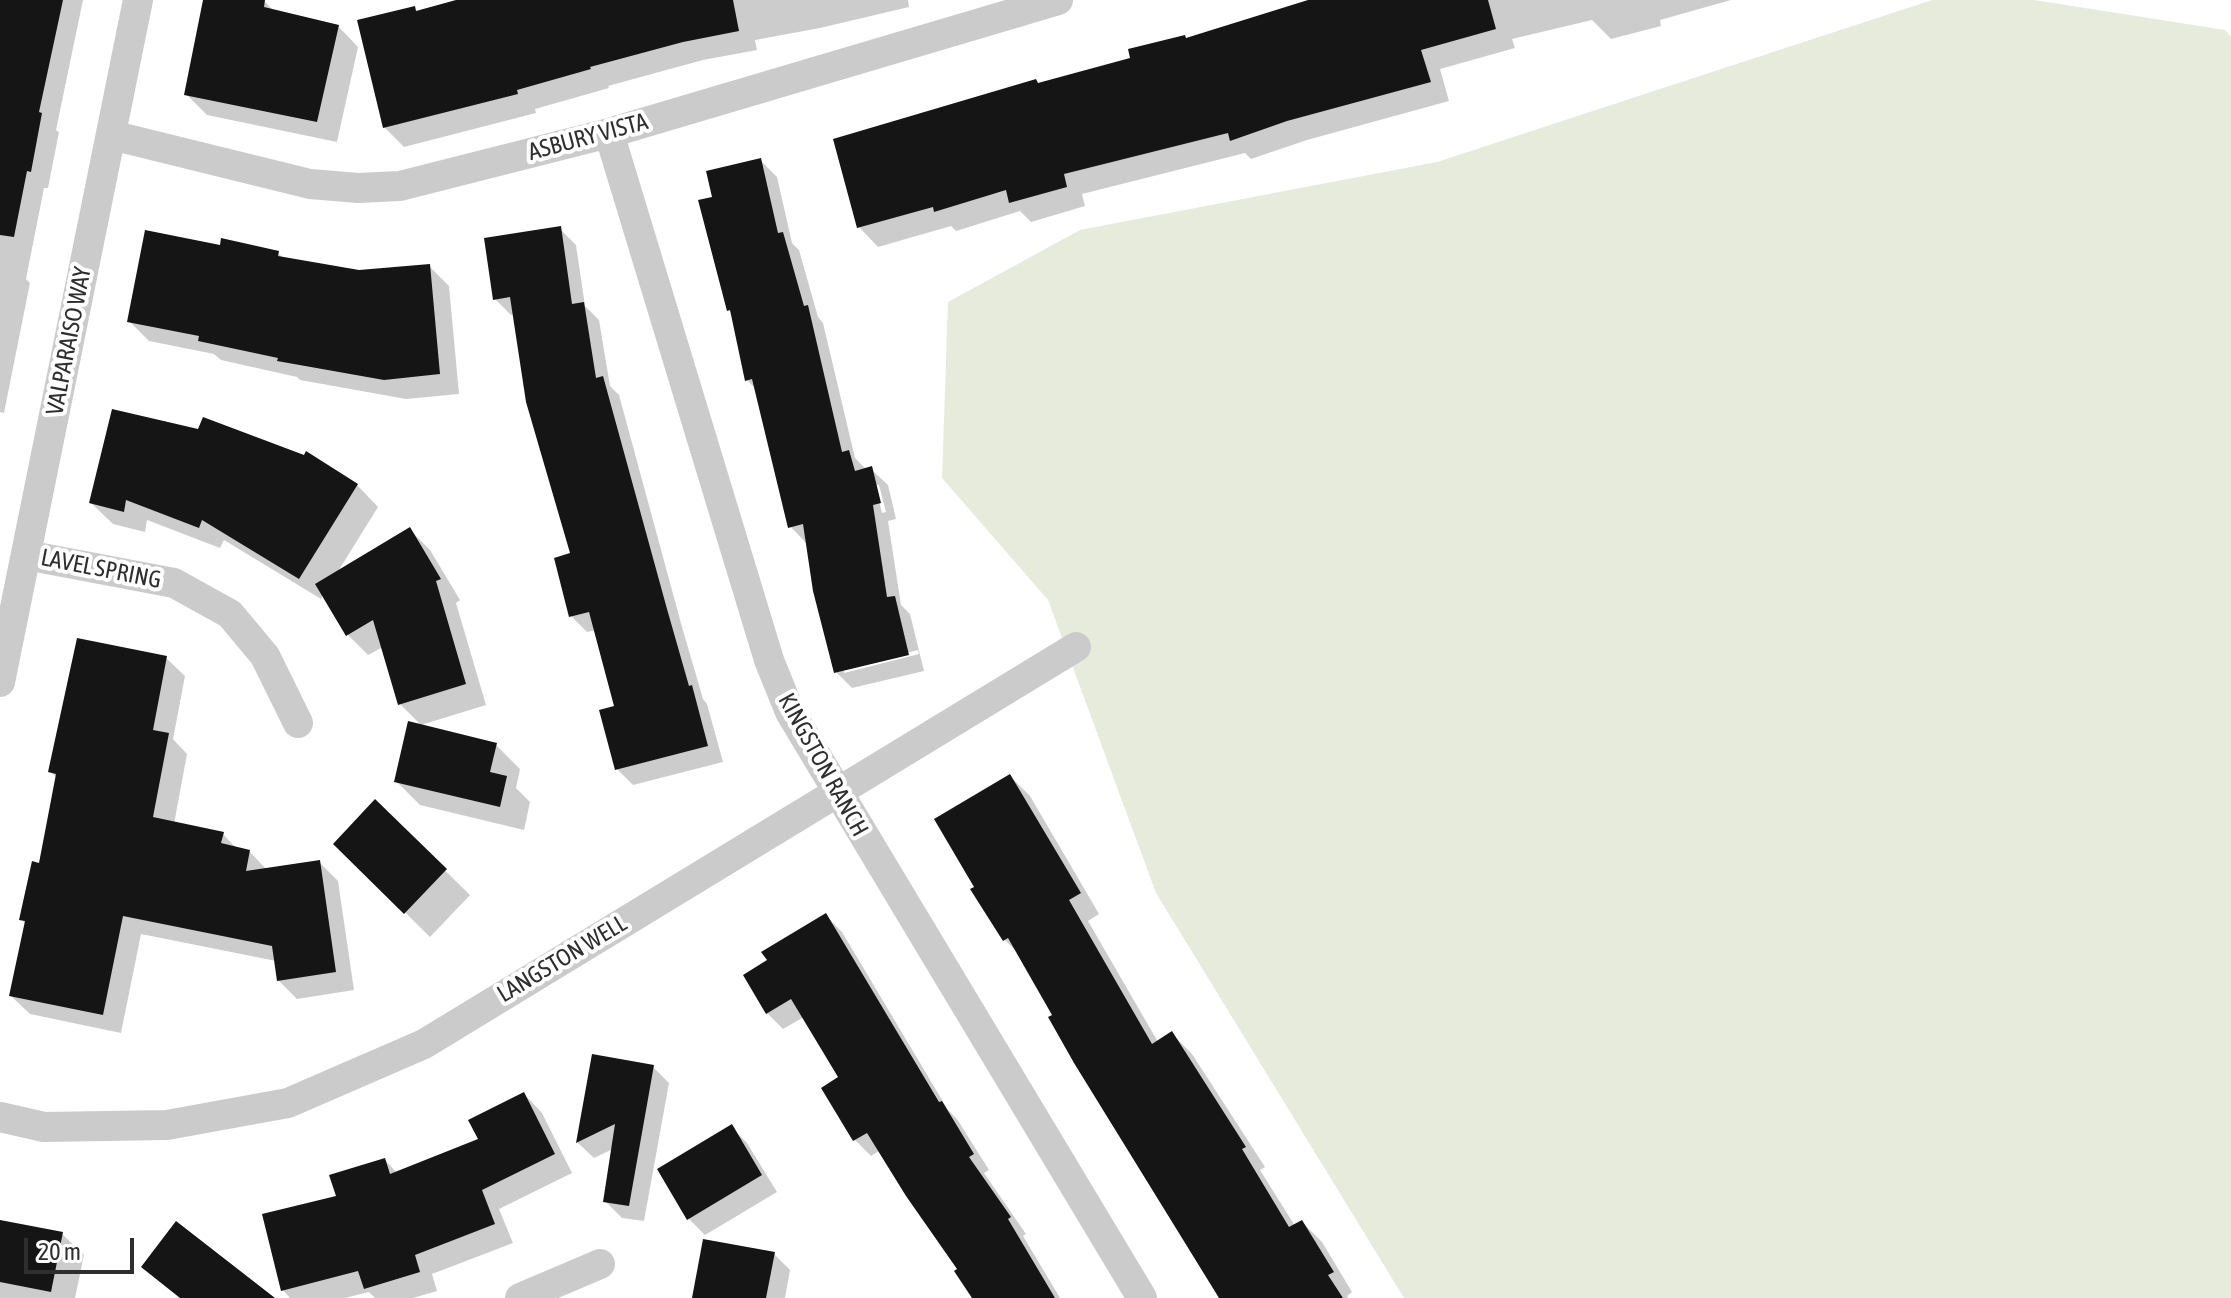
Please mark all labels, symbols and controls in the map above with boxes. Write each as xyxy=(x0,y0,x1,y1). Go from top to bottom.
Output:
street label: ASBURY VISTA xyxy=(525,107,651,167)
street label: VALPARAISO WAY xyxy=(41,264,97,418)
street label: LAVEL SPRING xyxy=(38,543,164,595)
street label: KINGSTON RANCH xyxy=(772,688,874,842)
street label: LANGSTON WELL xyxy=(492,909,632,1009)
scale bar xyxy=(28,1222,138,1272)
text: 20 m xyxy=(38,1238,81,1265)

